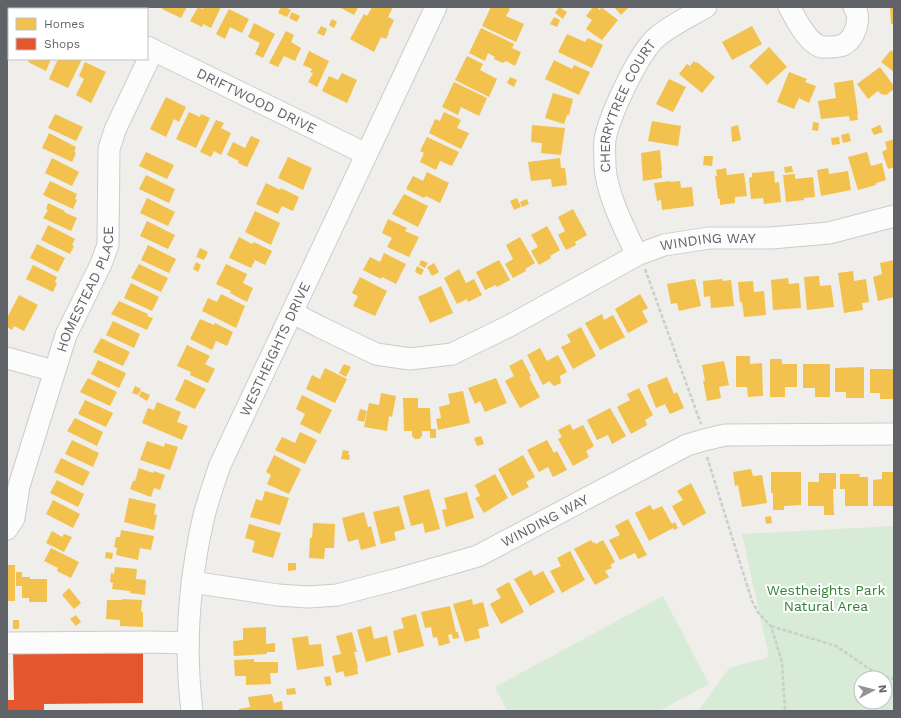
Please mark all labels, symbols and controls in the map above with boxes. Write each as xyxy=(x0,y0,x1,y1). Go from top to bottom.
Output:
legend xyxy=(8,8,148,60)
text: Homes xyxy=(44,17,85,31)
street label: CHERRYTREE COURT xyxy=(597,36,659,173)
text: Shops xyxy=(44,37,80,51)
street label: DRIFTWOOD DRIVE xyxy=(194,65,319,137)
street label: HOMESTEAD PLACE xyxy=(53,226,116,354)
street label: WINDING WAY xyxy=(659,230,756,254)
street label: WESTHEIGHTS DRIVE xyxy=(236,279,313,419)
street label: WINDING WAY xyxy=(498,491,591,550)
park label: Westheights Park Natural Area xyxy=(767,582,886,614)
north arrow xyxy=(853,670,893,710)
text: N xyxy=(875,684,889,694)

